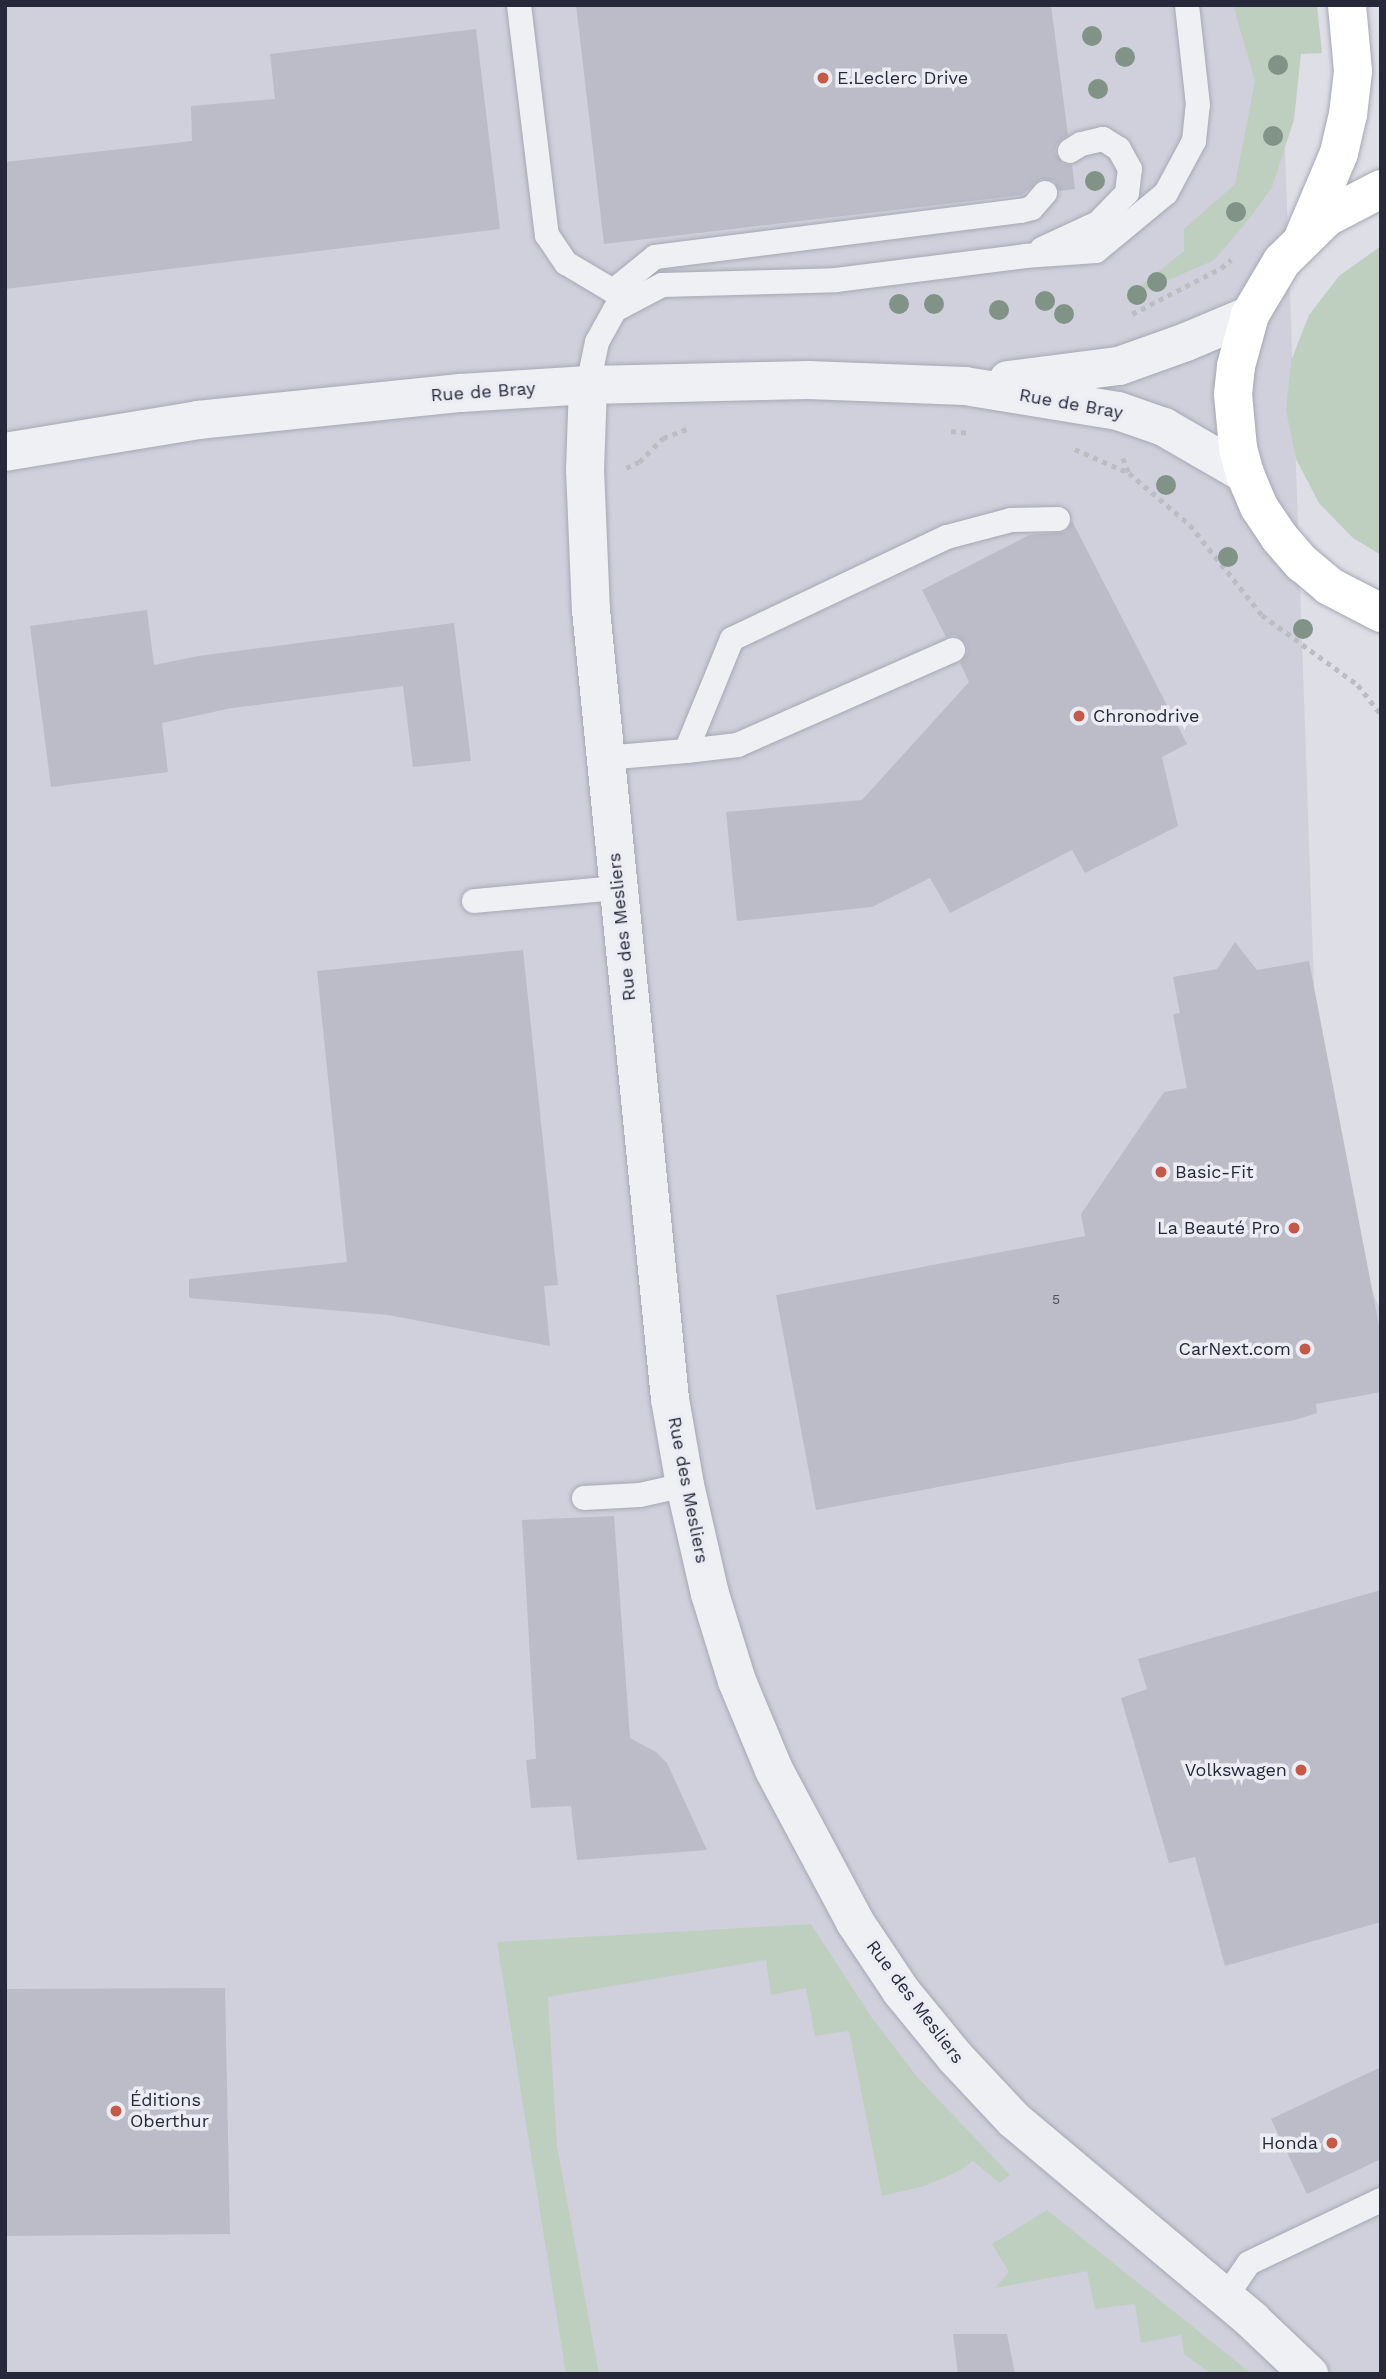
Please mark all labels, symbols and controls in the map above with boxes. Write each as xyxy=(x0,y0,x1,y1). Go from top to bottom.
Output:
place label: E.Leclerc Drive xyxy=(837,67,968,89)
marker: E.Leclerc Drive xyxy=(815,70,831,86)
street label: Rue de Bray xyxy=(430,378,536,406)
street label: Rue de Bray xyxy=(1017,384,1125,424)
place label: Chronodrive xyxy=(1093,705,1199,727)
marker: Chronodrive xyxy=(1071,708,1087,724)
street label: Rue des Mesliers xyxy=(603,852,641,1002)
place label: Basic-Fit xyxy=(1175,1161,1253,1183)
marker: Basic-Fit xyxy=(1153,1164,1169,1180)
place label: La Beauté Pro xyxy=(1157,1217,1280,1239)
marker: La Beauté Pro xyxy=(1286,1220,1302,1236)
house number: 5 xyxy=(1052,1291,1060,1307)
place label: CarNext.com xyxy=(1179,1338,1291,1360)
marker: CarNext.com xyxy=(1297,1341,1313,1357)
street label: Rue des Mesliers xyxy=(663,1415,713,1565)
place label: Volkswagen xyxy=(1185,1759,1287,1781)
marker: Volkswagen xyxy=(1293,1762,1309,1778)
street label: Rue des Mesliers xyxy=(862,1936,968,2068)
place label: Éditions Oberthur xyxy=(130,2090,209,2132)
marker: Éditions Oberthur xyxy=(108,2103,124,2119)
place label: Honda xyxy=(1262,2132,1318,2154)
marker: Honda xyxy=(1324,2135,1340,2151)

